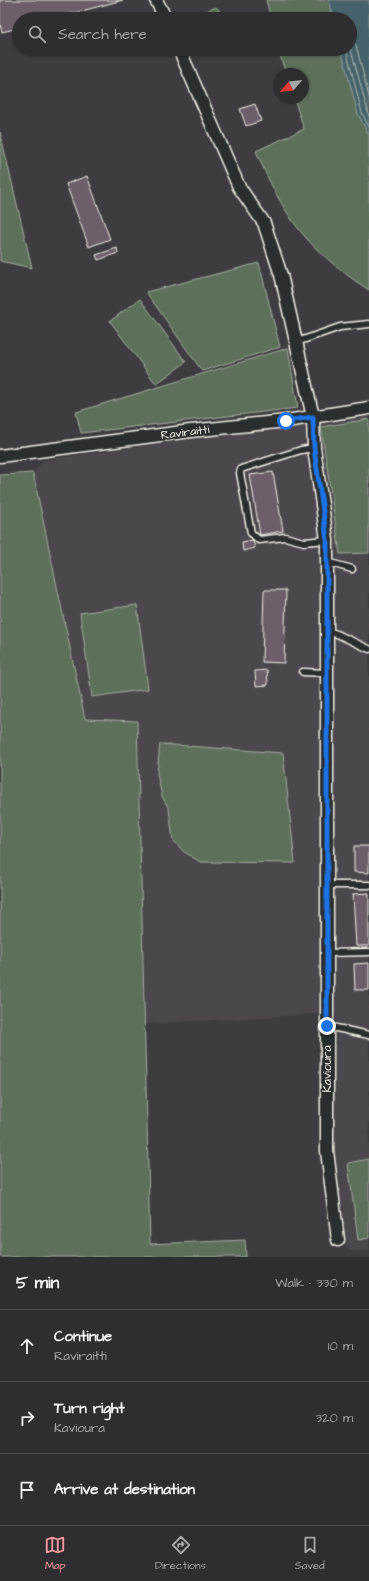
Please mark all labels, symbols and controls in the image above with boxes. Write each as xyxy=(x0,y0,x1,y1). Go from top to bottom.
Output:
search box xyxy=(12,12,357,56)
icon: search xyxy=(26,23,48,45)
text: Search here xyxy=(58,24,147,45)
north arrow xyxy=(273,68,309,104)
route start xyxy=(277,412,295,430)
street label: Raviraitti xyxy=(160,421,210,444)
route end xyxy=(318,1017,336,1035)
street label: Kavioura xyxy=(319,1046,336,1092)
text: 5 min xyxy=(16,1271,59,1295)
text: Walk · 330 m xyxy=(275,1274,353,1292)
text: Continue xyxy=(54,1326,112,1347)
icon: ahead xyxy=(16,1335,38,1357)
text: 10 m xyxy=(328,1337,353,1355)
text: Raviraitti xyxy=(54,1347,107,1365)
text: Turn right xyxy=(54,1398,125,1419)
icon: right xyxy=(16,1407,38,1429)
text: 320 m xyxy=(315,1409,353,1427)
text: Kavioura xyxy=(54,1419,105,1437)
icon: arrive xyxy=(16,1479,38,1501)
text: Arrive at destination xyxy=(54,1479,195,1500)
tab: Map xyxy=(44,1534,66,1573)
tab: Directions xyxy=(155,1534,206,1573)
tab: Saved xyxy=(295,1534,325,1573)

